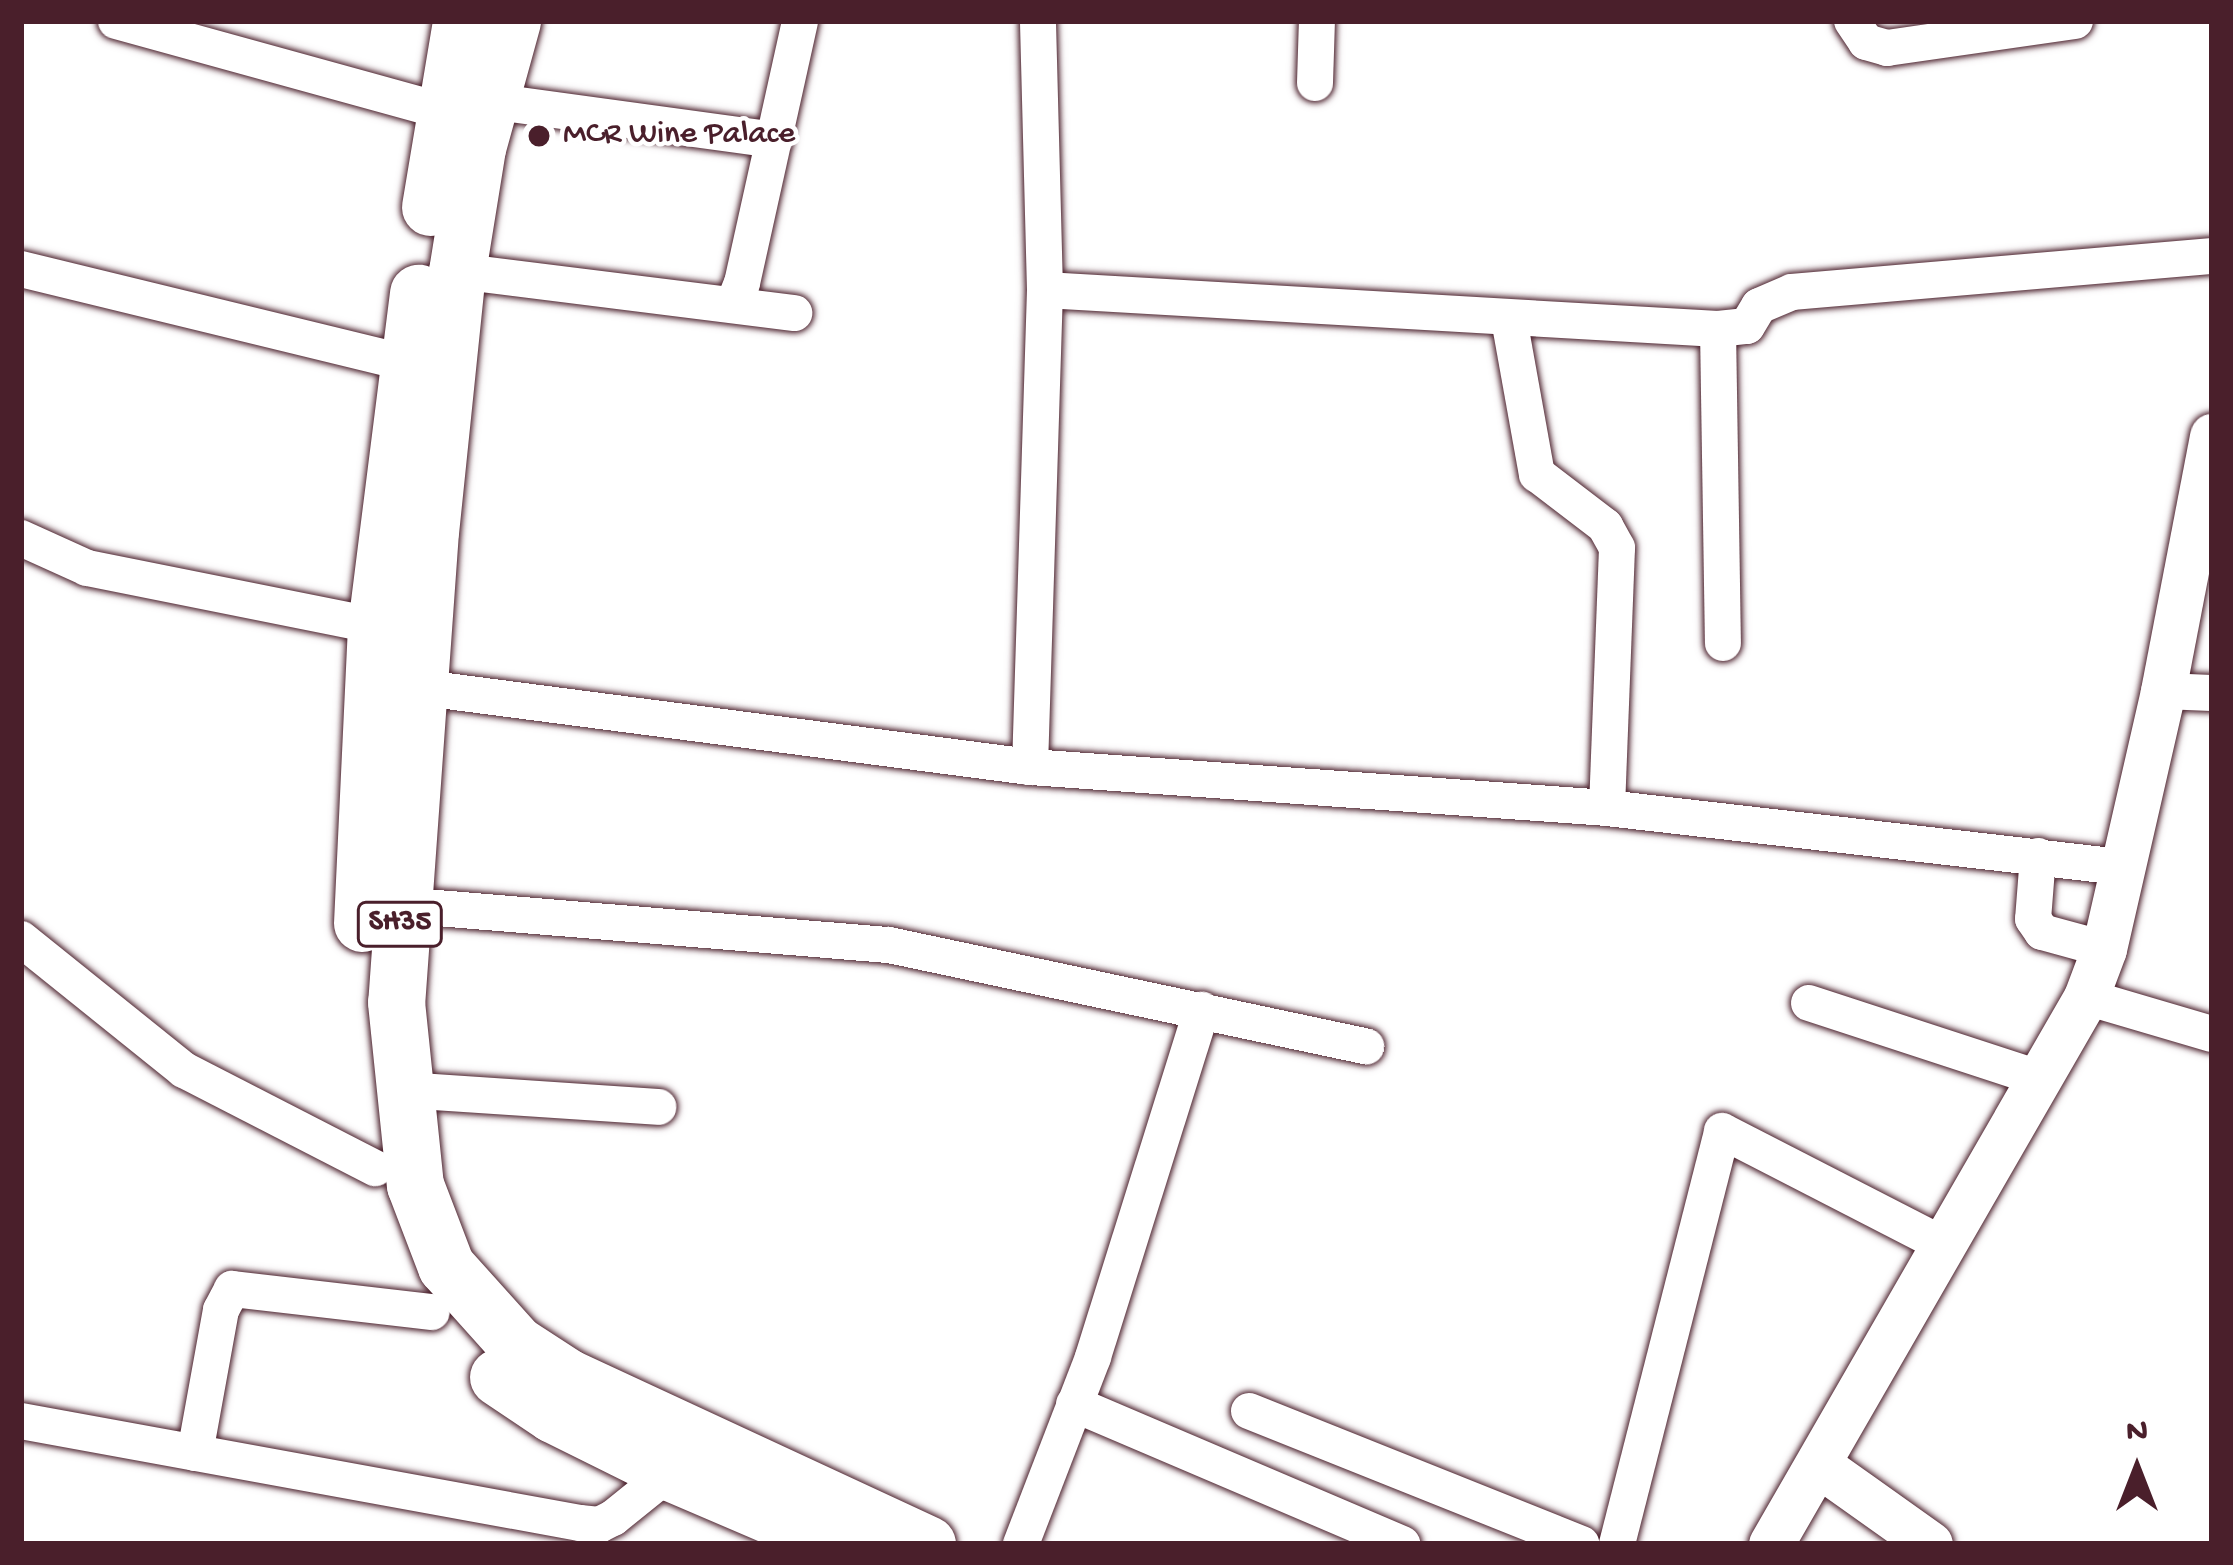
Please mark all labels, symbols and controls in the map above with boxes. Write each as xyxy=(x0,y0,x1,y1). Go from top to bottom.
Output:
place label: MCR Wine Palace xyxy=(563,116,795,156)
marker: MCR Wine Palace xyxy=(526,123,552,149)
road number: SH35 xyxy=(355,900,445,948)
north arrow xyxy=(2077,1409,2197,1529)
text: N xyxy=(2126,1414,2148,1452)

